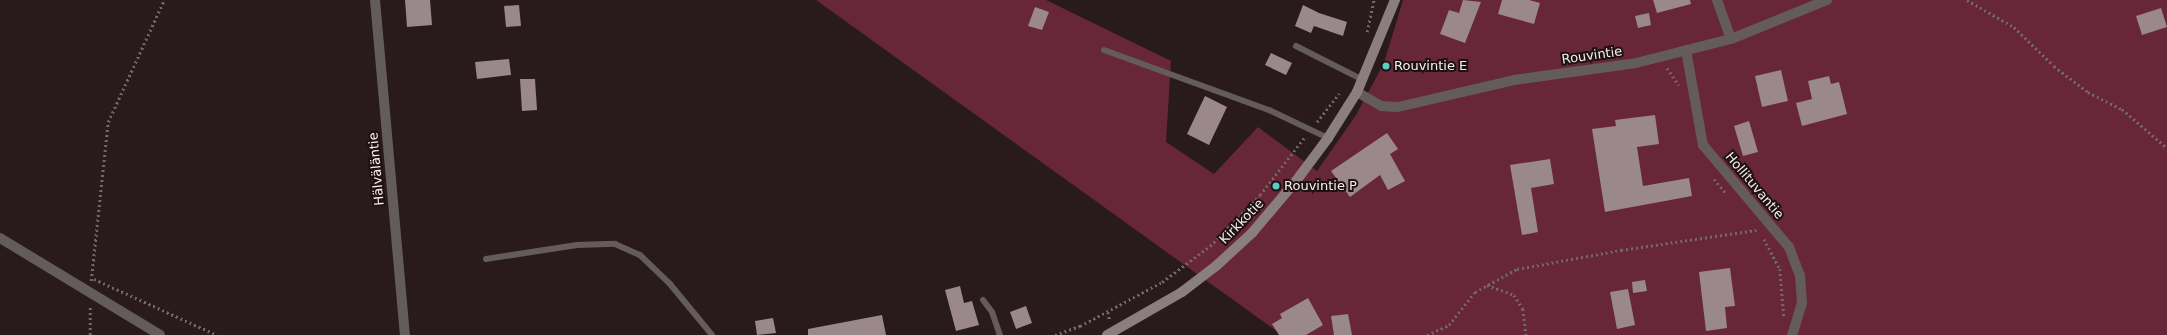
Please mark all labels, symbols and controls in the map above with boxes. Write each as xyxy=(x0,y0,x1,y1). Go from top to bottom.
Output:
street label: Rouvintie xyxy=(1561,44,1623,68)
place label: Rouvintie E xyxy=(1394,58,1467,74)
marker: Rouvintie E xyxy=(1381,61,1391,71)
street label: Hälväläntie xyxy=(366,132,388,206)
street label: Hollituvantie xyxy=(1722,149,1786,223)
place label: Rouvintie P xyxy=(1284,178,1357,194)
marker: Rouvintie P xyxy=(1271,181,1281,191)
street label: Kirkkotie xyxy=(1217,196,1267,248)

